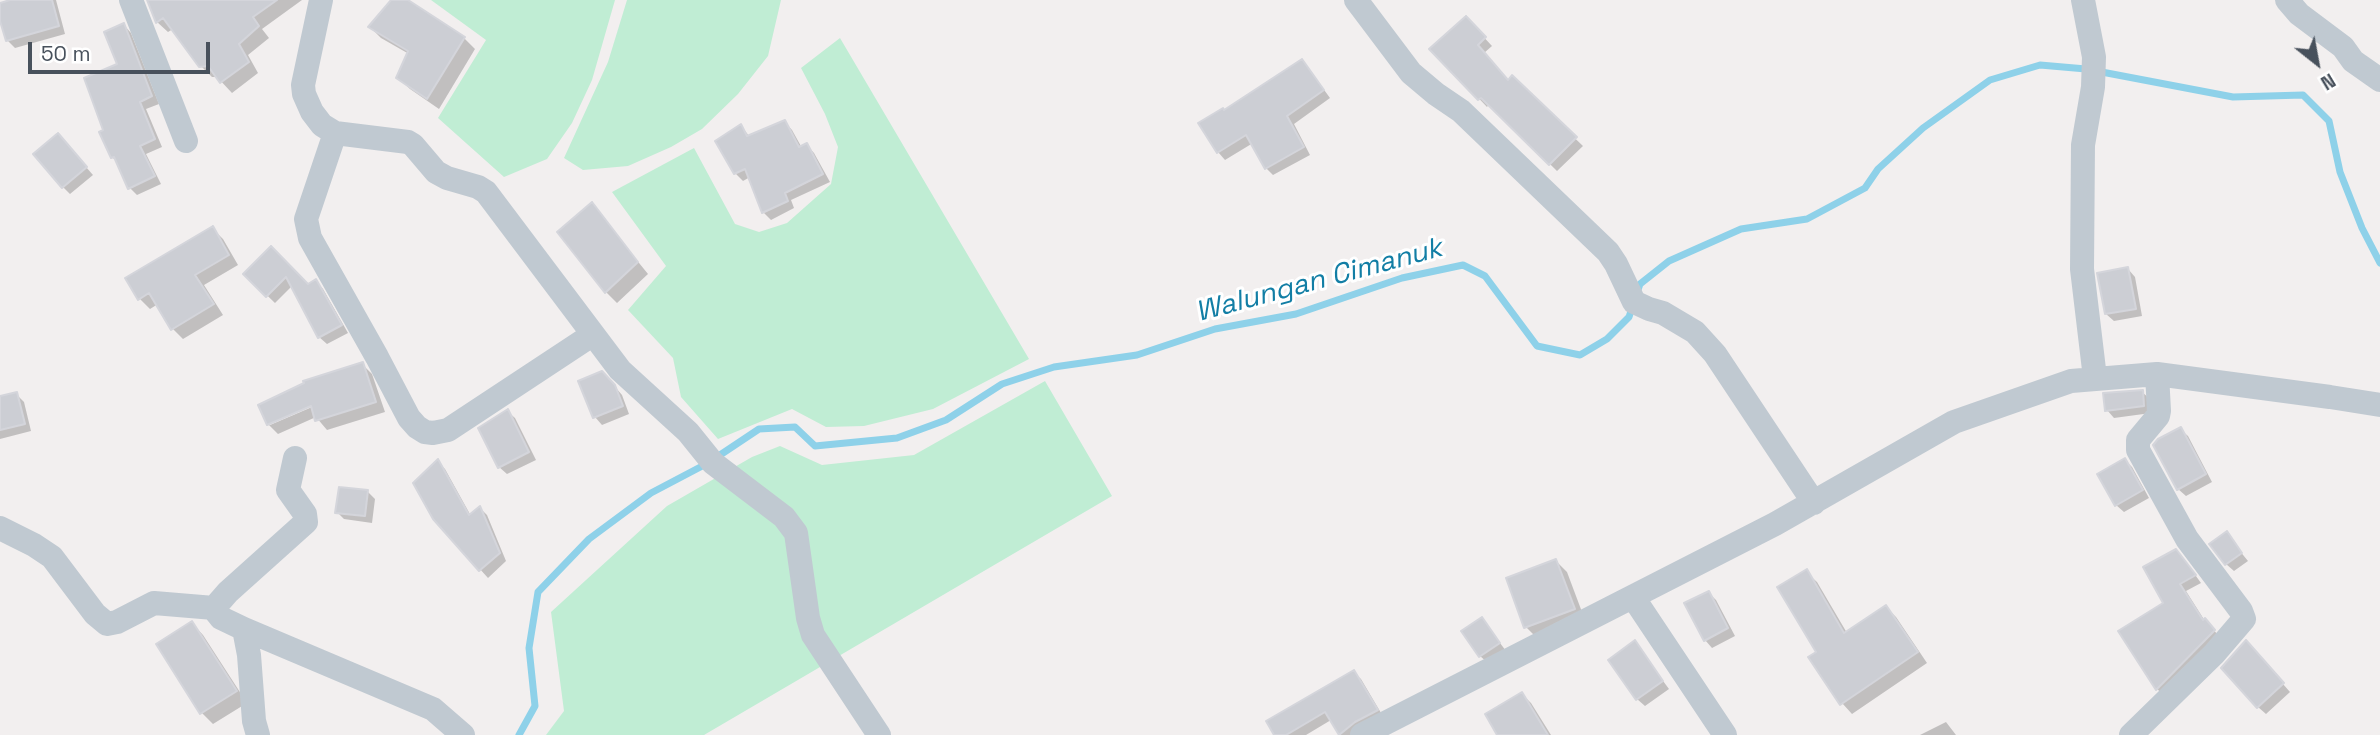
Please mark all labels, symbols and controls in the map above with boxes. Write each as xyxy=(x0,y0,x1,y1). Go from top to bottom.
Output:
scale bar xyxy=(32,28,214,72)
north arrow xyxy=(2282,28,2352,98)
text: 50 m xyxy=(41,40,91,67)
text: N xyxy=(2316,67,2340,95)
water label: Walungan Cimanuk xyxy=(1192,232,1446,330)

